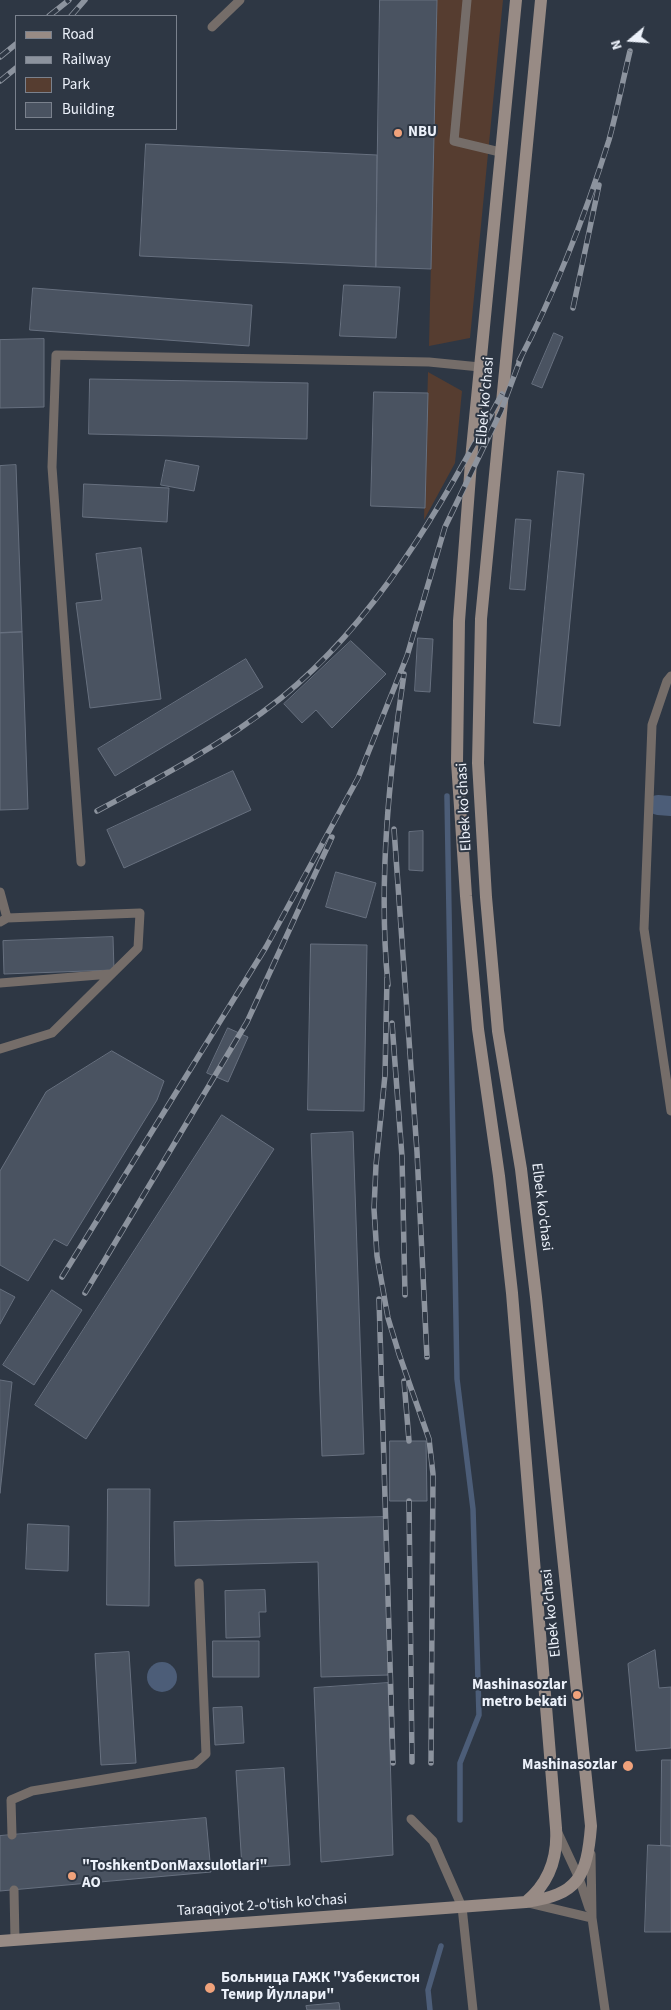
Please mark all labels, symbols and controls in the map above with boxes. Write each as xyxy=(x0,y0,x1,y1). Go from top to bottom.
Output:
legend xyxy=(15,15,178,130)
north arrow xyxy=(606,15,656,65)
text: Road xyxy=(62,24,94,45)
text: N xyxy=(606,37,628,52)
text: Railway xyxy=(62,49,111,70)
text: Park xyxy=(62,74,90,95)
text: Building xyxy=(62,99,114,120)
place label: NBU xyxy=(408,124,437,142)
marker: NBU xyxy=(392,127,404,139)
street label: Elbek ko'chasi xyxy=(473,356,499,446)
street label: Elbek ko'chasi xyxy=(454,762,476,852)
street label: Elbek ko'chasi xyxy=(527,1162,555,1252)
street label: Elbek ko'chasi xyxy=(538,1568,566,1658)
place label: Mashinasozlar metro bekati xyxy=(472,1677,567,1712)
marker: Mashinasozlar metro bekati xyxy=(571,1689,583,1701)
place label: Mashinasozlar xyxy=(522,1757,617,1775)
marker: Mashinasozlar xyxy=(621,1759,635,1773)
place label: "ToshkentDonMaxsulotlari" AO xyxy=(82,1858,268,1893)
marker: "ToshkentDonMaxsulotlari" AO xyxy=(66,1870,78,1882)
street label: Taraqqiyot 2-o'tish ko'chasi xyxy=(176,1891,348,1921)
place label: Больница ГАЖК "Узбекистон Темир Йуллари" xyxy=(221,1970,420,2005)
marker: Больница ГАЖК "Узбекистон Темир Йуллари" xyxy=(203,1981,217,1995)

